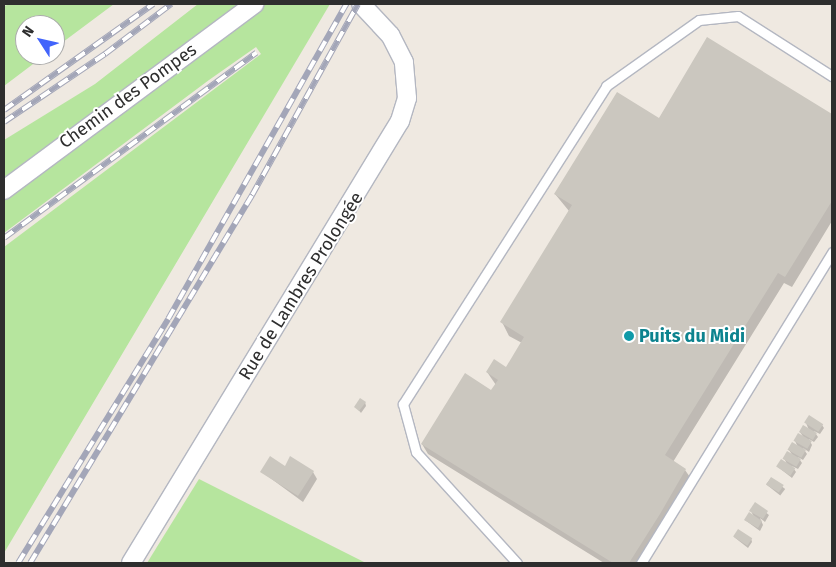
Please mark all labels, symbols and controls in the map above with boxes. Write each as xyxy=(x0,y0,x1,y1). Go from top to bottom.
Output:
north arrow xyxy=(15,15,65,65)
text: N xyxy=(18,23,38,40)
street label: Chemin des Pompes xyxy=(55,39,201,153)
street label: Rue de Lambres Prolongée xyxy=(234,188,368,384)
place label: Puits du Midi xyxy=(639,325,745,347)
marker: Puits du Midi xyxy=(623,330,635,342)

